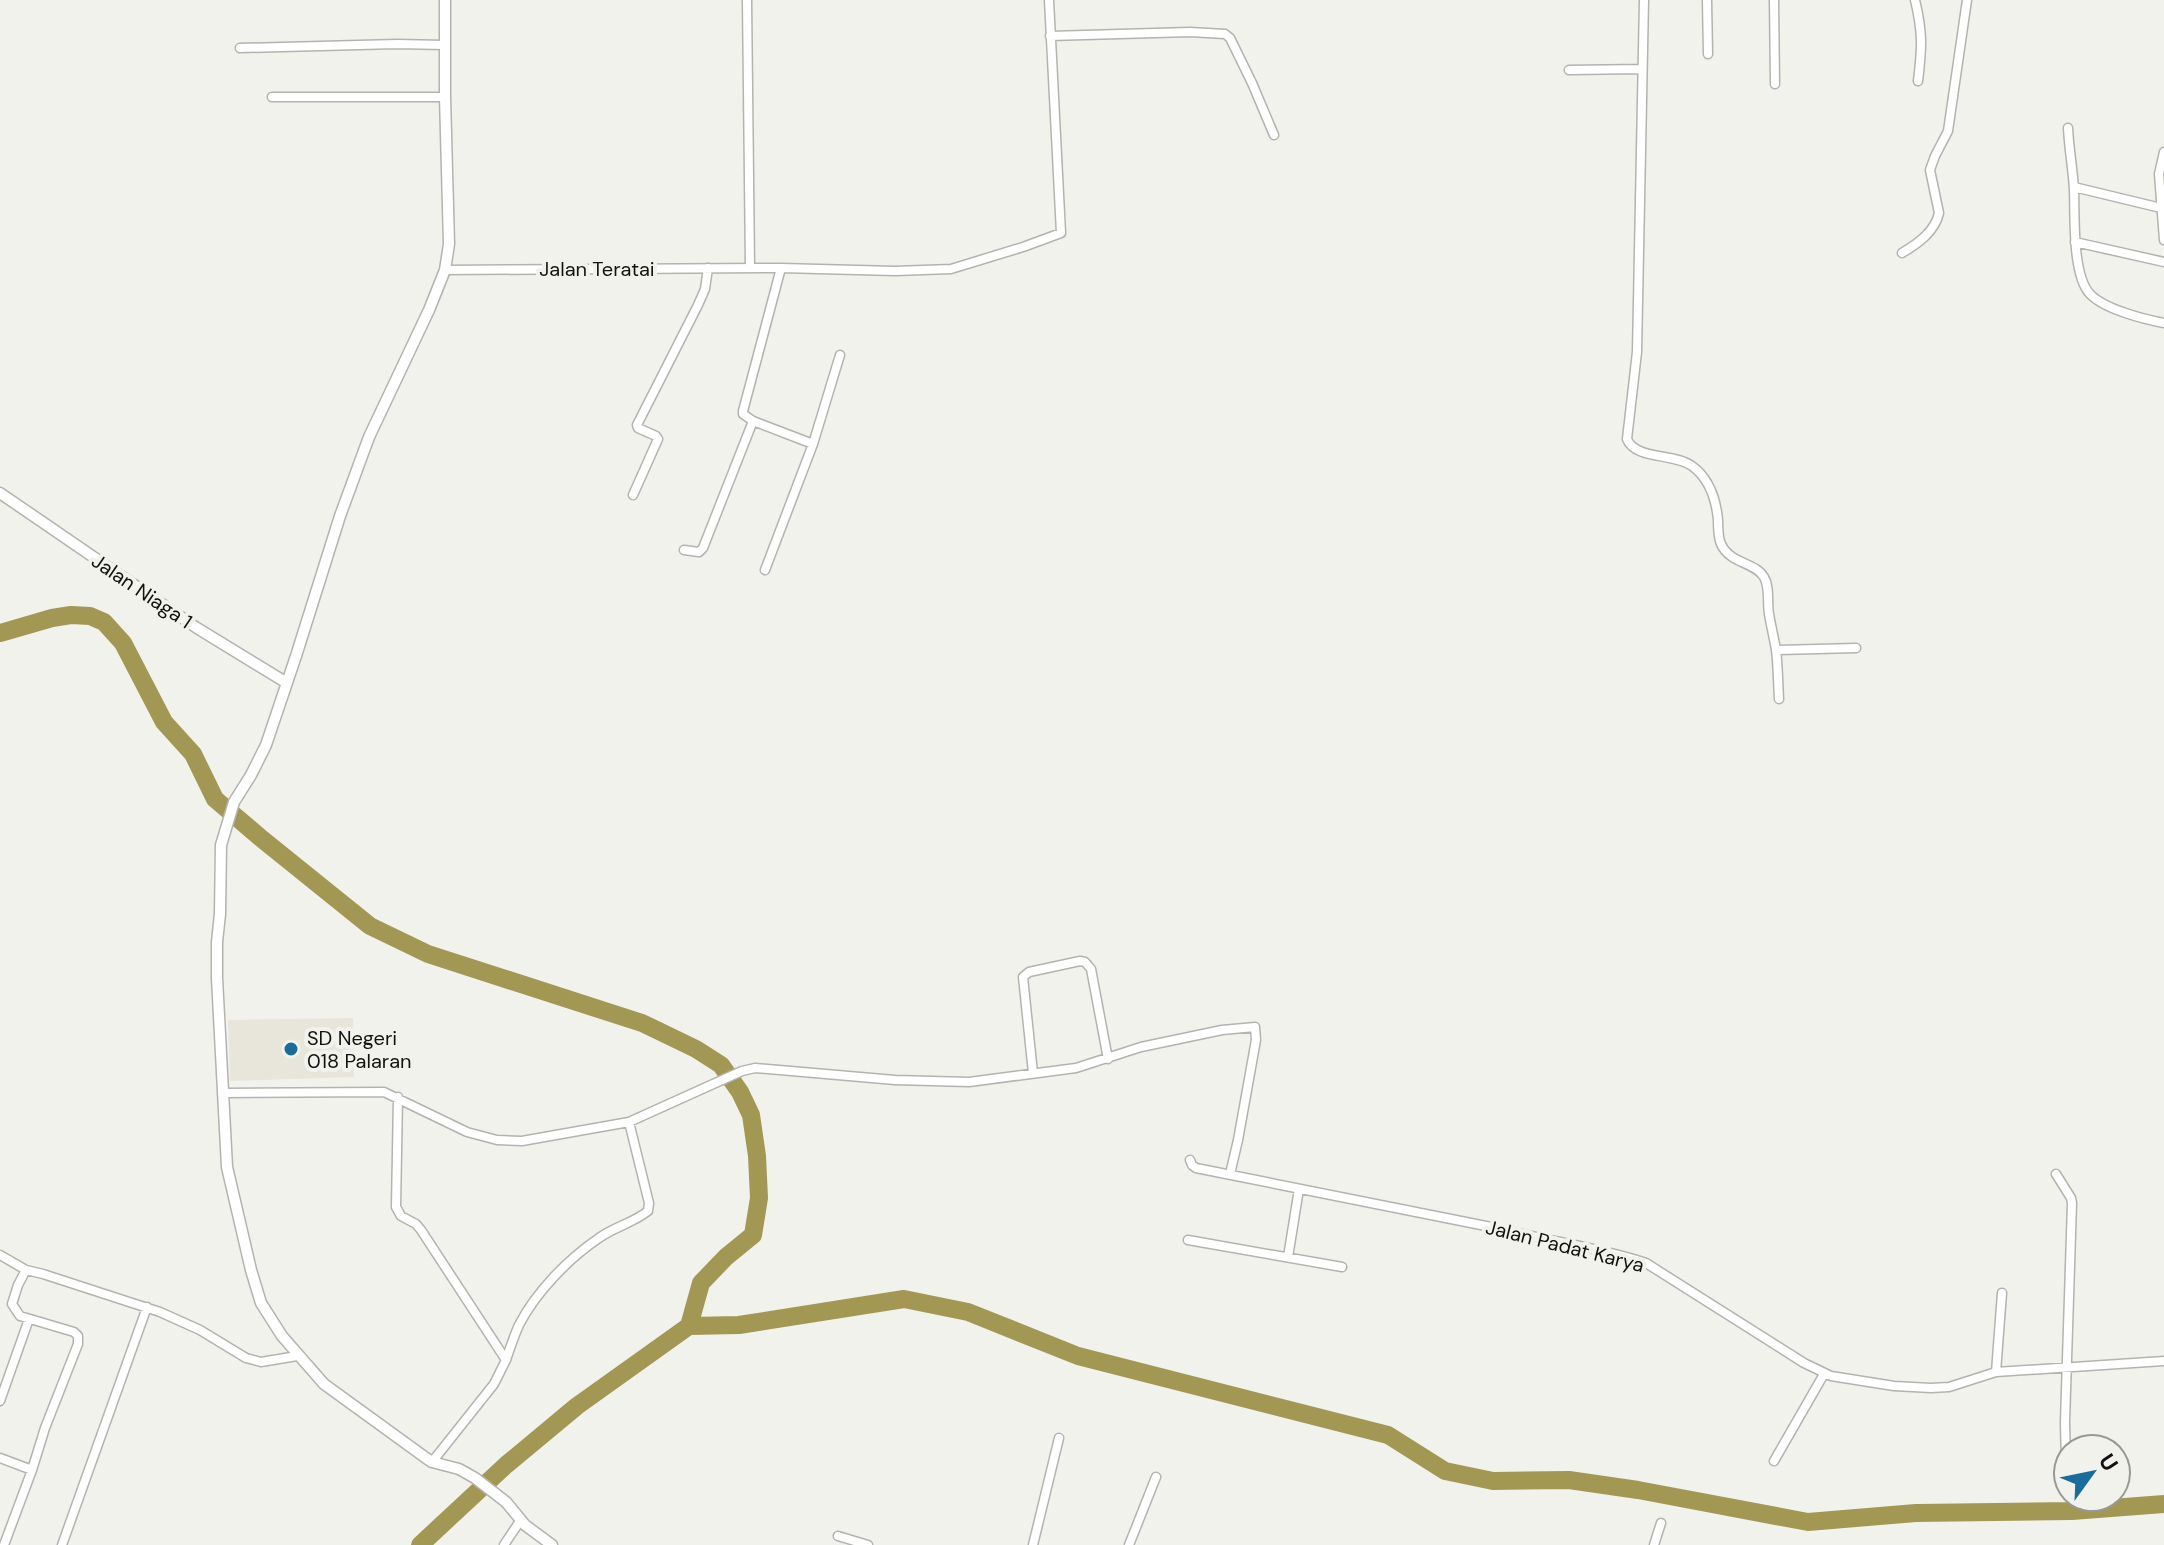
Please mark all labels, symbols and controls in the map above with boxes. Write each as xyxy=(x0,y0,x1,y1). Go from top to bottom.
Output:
street label: Jalan Teratai xyxy=(539,256,655,282)
street label: Jalan Niaga 1 xyxy=(87,548,197,634)
place label: SD Negeri 018 Palaran xyxy=(307,1025,412,1074)
marker: SD Negeri 018 Palaran xyxy=(282,1040,300,1058)
street label: Jalan Padat Karya xyxy=(1483,1214,1647,1278)
north arrow xyxy=(2052,1433,2132,1513)
text: U xyxy=(2092,1448,2125,1477)

